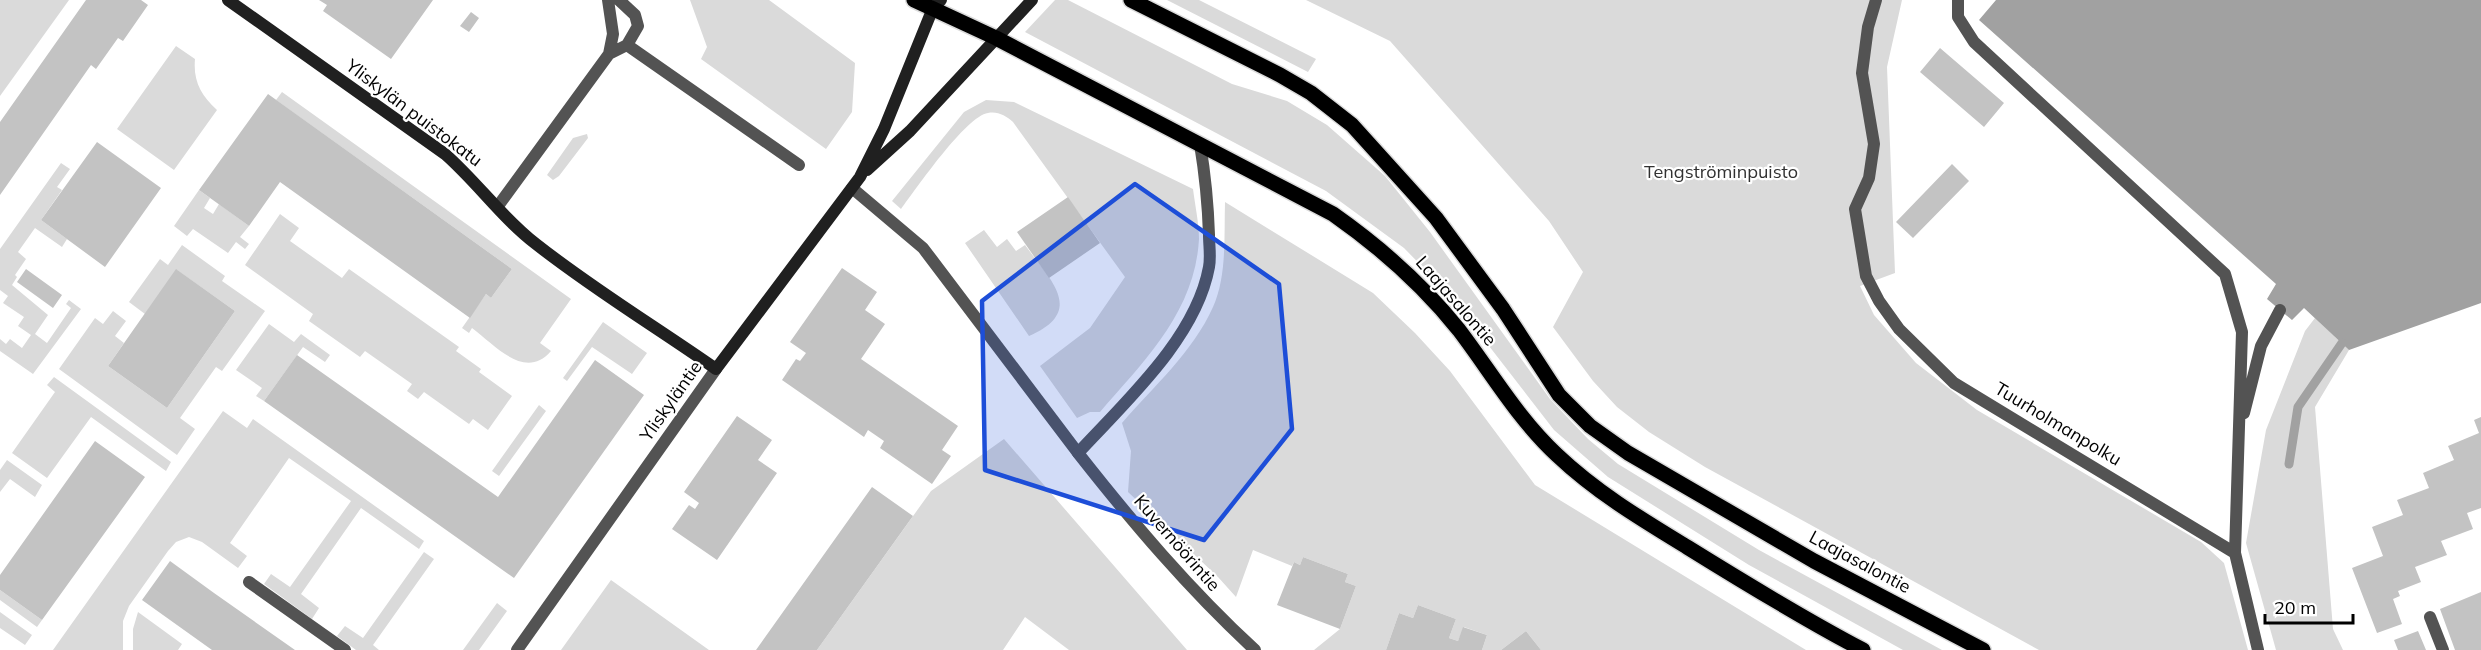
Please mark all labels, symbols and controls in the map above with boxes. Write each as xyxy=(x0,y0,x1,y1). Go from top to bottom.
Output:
street label: Yliskylän puistokatu xyxy=(341,53,487,171)
park label: Tengströminpuisto xyxy=(1644,160,1798,183)
street label: Laajasalontie xyxy=(1411,251,1502,350)
street label: Yliskyläntie xyxy=(634,356,707,446)
street label: Tuurholmanpolku xyxy=(1991,377,2126,471)
street label: Kuvernöörintie xyxy=(1129,490,1225,596)
street label: Laajasalontie xyxy=(1806,525,1915,598)
scale bar xyxy=(2265,587,2354,625)
text: 20 m xyxy=(2274,596,2316,619)

